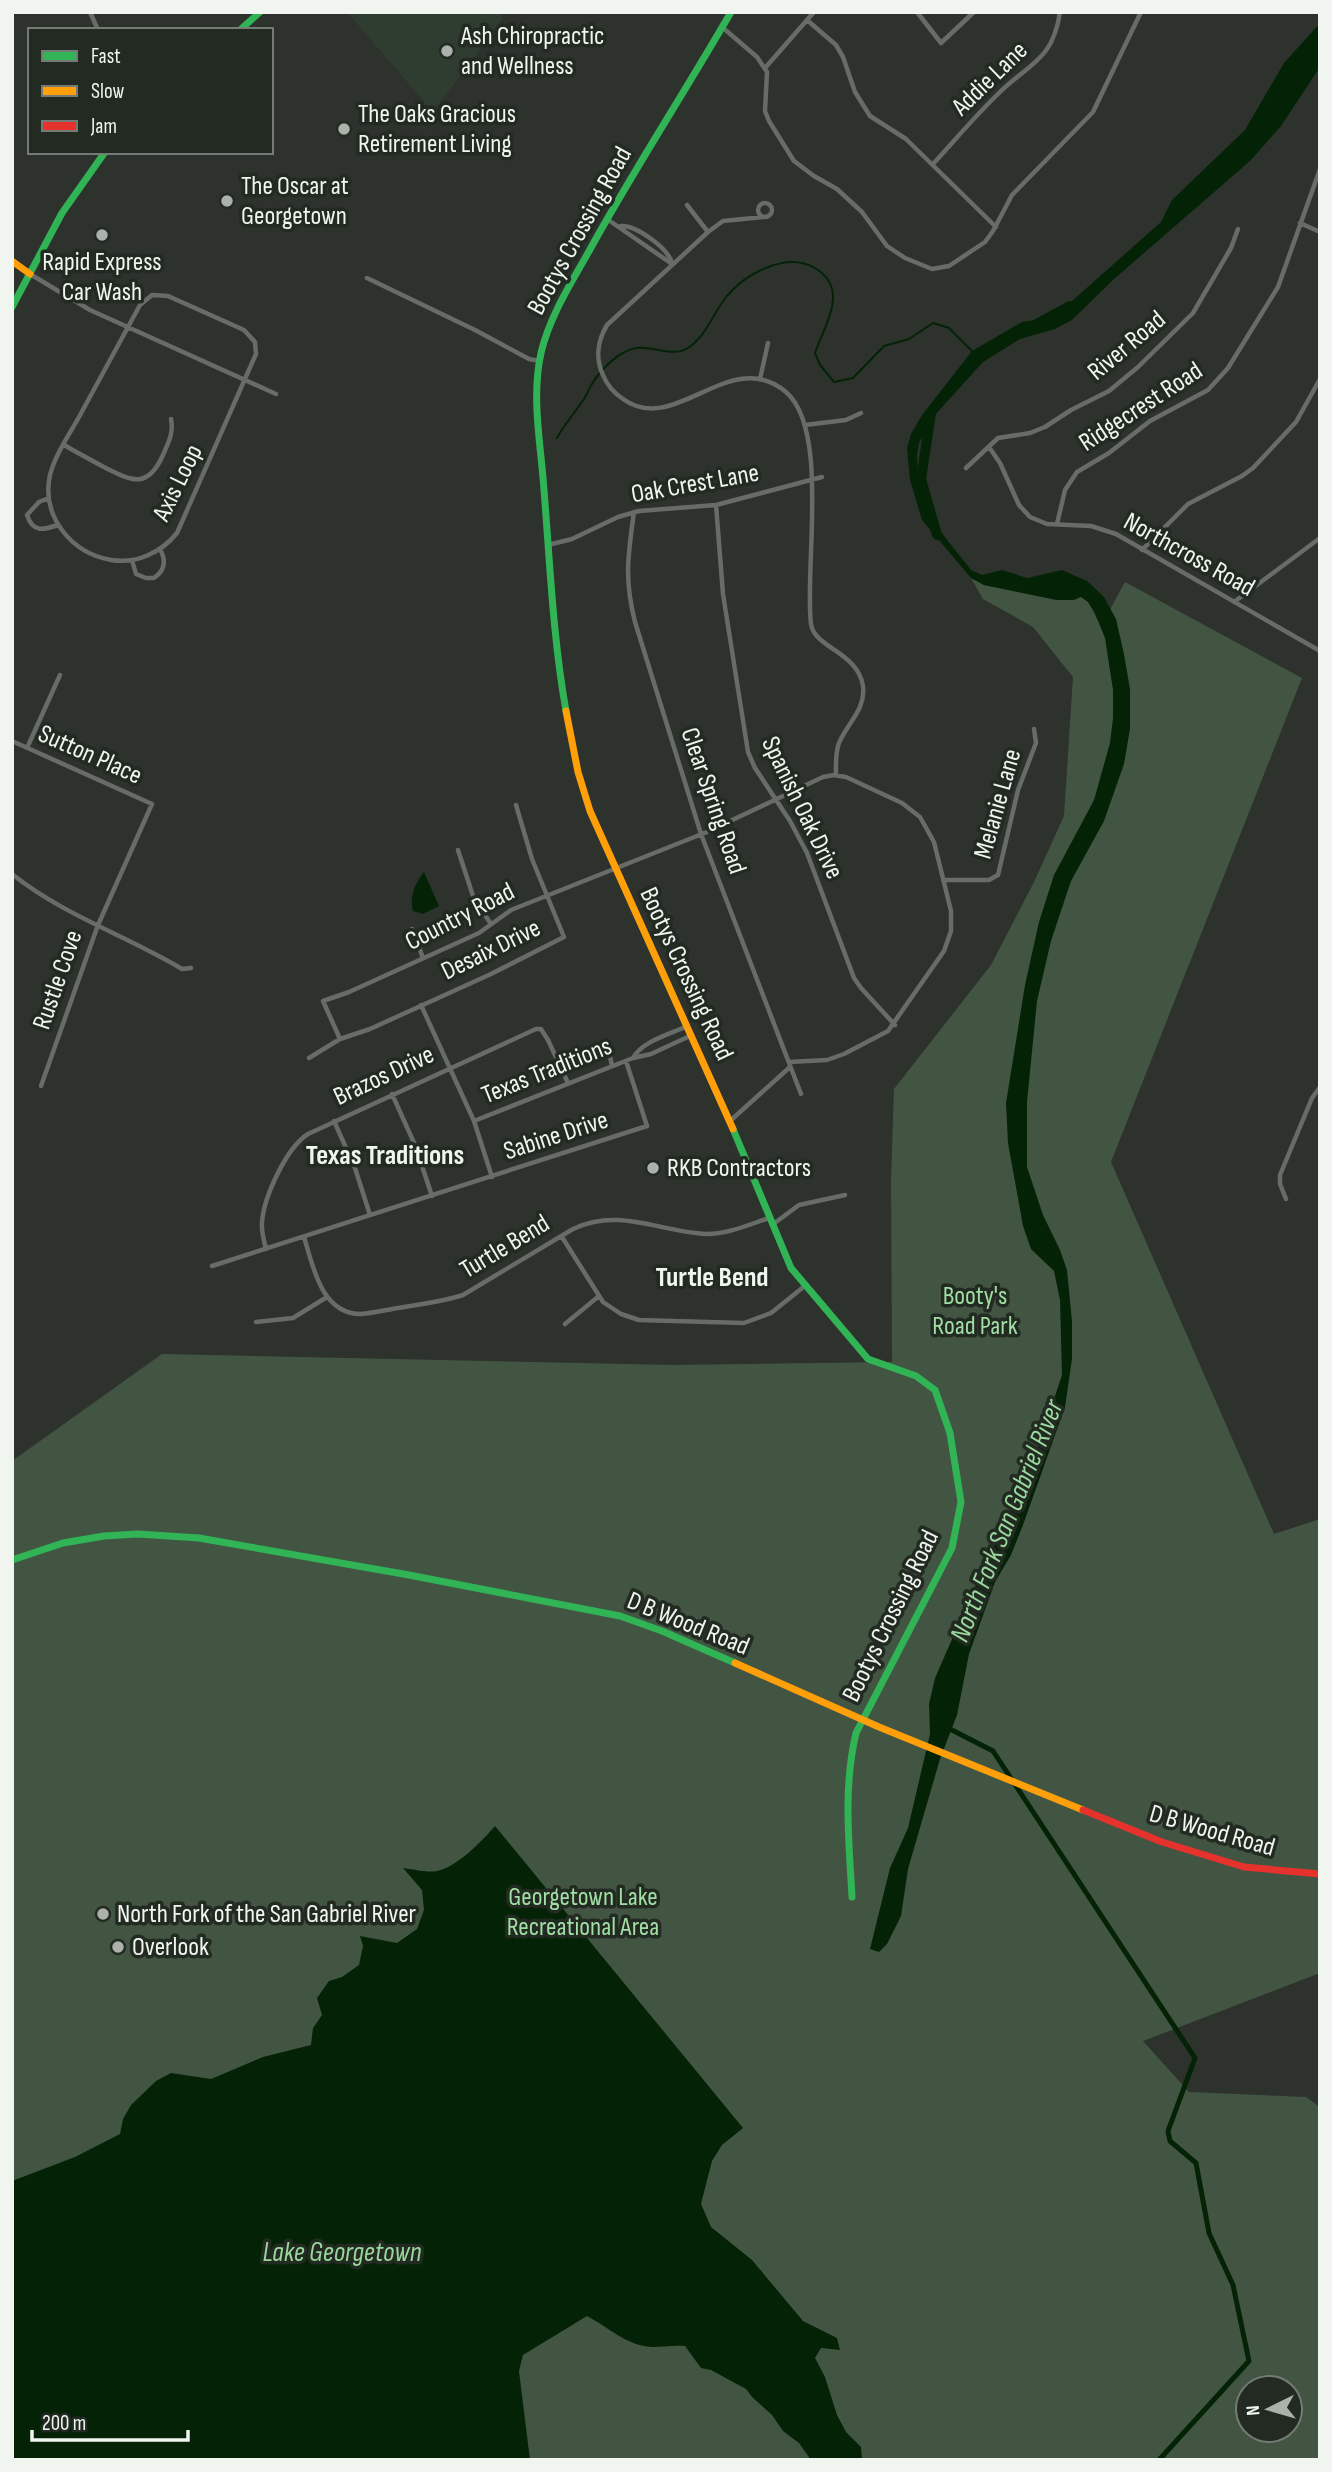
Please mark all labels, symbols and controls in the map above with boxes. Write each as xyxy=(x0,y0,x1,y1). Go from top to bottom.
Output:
place label: Ash Chiropractic and Wellness xyxy=(460,21,604,82)
legend xyxy=(28,28,273,154)
street label: Addie Lane xyxy=(945,36,1034,123)
marker: Ash Chiropractic and Wellness xyxy=(439,43,455,59)
text: Fast xyxy=(91,44,121,69)
text: Slow xyxy=(91,79,125,104)
place label: The Oaks Gracious Retirement Living xyxy=(358,99,516,160)
text: Jam xyxy=(90,114,117,139)
marker: The Oaks Gracious Retirement Living xyxy=(336,121,352,137)
street label: Bootys Crossing Road xyxy=(521,142,639,320)
place label: The Oscar at Georgetown xyxy=(241,171,349,232)
marker: The Oscar at Georgetown xyxy=(219,193,235,209)
marker: Rapid Express Car Wash xyxy=(94,227,110,243)
place label: Rapid Express Car Wash xyxy=(42,247,162,308)
street label: River Road xyxy=(1082,305,1172,387)
street label: Ridgecrest Road xyxy=(1073,356,1209,458)
street label: Axis Loop xyxy=(146,440,210,527)
street label: Oak Crest Lane xyxy=(629,458,761,510)
street label: Northcross Road xyxy=(1118,506,1260,604)
street label: Sutton Place xyxy=(33,718,147,792)
street label: Clear Spring Road xyxy=(673,724,753,878)
street label: Spanish Oak Drive xyxy=(754,732,850,884)
street label: Melanie Lane xyxy=(968,746,1028,862)
street label: Country Road xyxy=(400,876,520,958)
street label: Bootys Crossing Road xyxy=(632,883,740,1065)
street label: Desaix Drive xyxy=(436,913,546,987)
street label: Rustle Cove xyxy=(27,926,89,1034)
street label: Texas Traditions xyxy=(477,1031,617,1111)
street label: Brazos Drive xyxy=(329,1039,439,1113)
street label: Sabine Drive xyxy=(500,1105,612,1167)
district label: Texas Traditions xyxy=(306,1139,464,1172)
place label: RKB Contractors xyxy=(667,1153,811,1184)
marker: RKB Contractors xyxy=(645,1160,661,1176)
street label: Turtle Bend xyxy=(455,1208,555,1286)
district label: Turtle Bend xyxy=(655,1261,769,1294)
park label: Booty's Road Park xyxy=(932,1281,1018,1342)
water label: North Fork San Gabriel River xyxy=(943,1394,1071,1647)
street label: Bootys Crossing Road xyxy=(836,1525,946,1707)
street label: D B Wood Road xyxy=(622,1585,754,1663)
street label: D B Wood Road xyxy=(1146,1798,1278,1864)
park label: Georgetown Lake Recreational Area xyxy=(507,1882,659,1943)
place label: North Fork of the San Gabriel River xyxy=(117,1899,417,1930)
marker: North Fork of the San Gabriel River xyxy=(95,1906,111,1922)
place label: Overlook xyxy=(132,1932,209,1963)
marker: Overlook xyxy=(110,1939,126,1955)
water label: Lake Georgetown xyxy=(262,2236,422,2269)
north arrow xyxy=(1234,2374,1304,2444)
scale bar xyxy=(32,2398,187,2442)
text: N xyxy=(1242,2404,1265,2416)
text: 200 m xyxy=(42,2411,86,2436)

